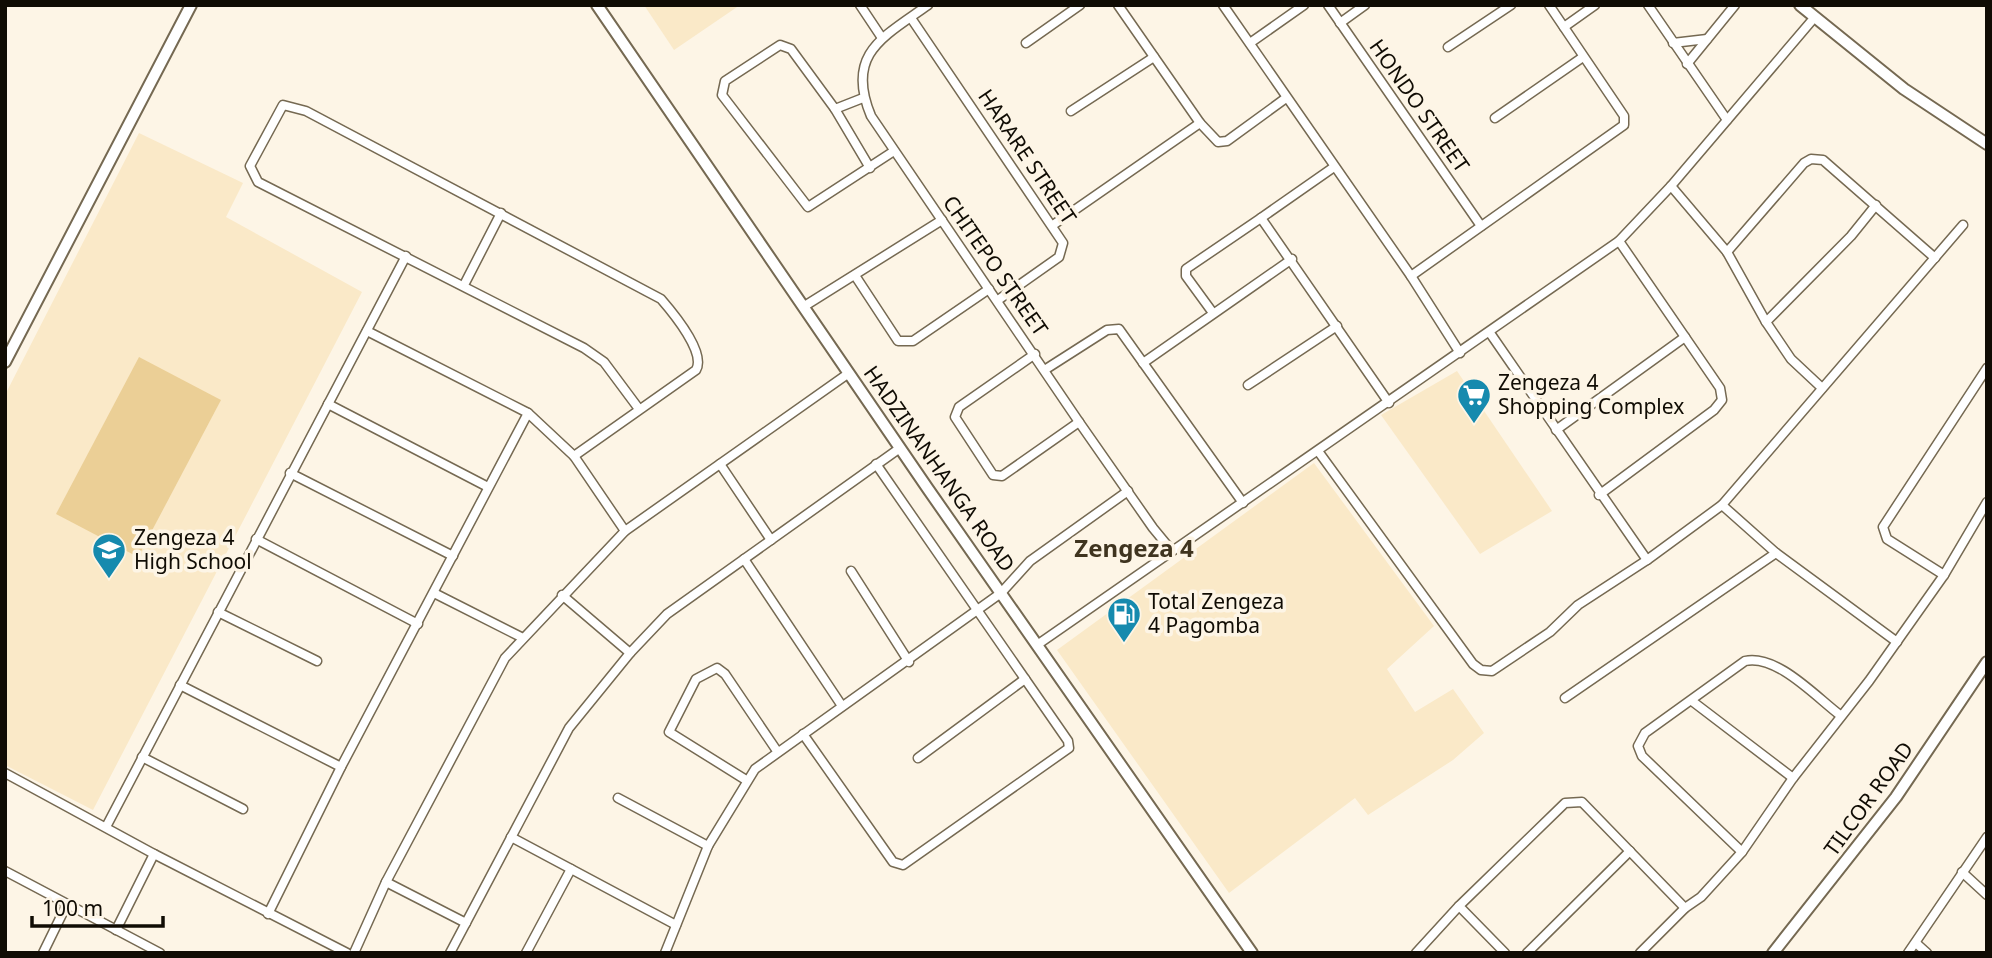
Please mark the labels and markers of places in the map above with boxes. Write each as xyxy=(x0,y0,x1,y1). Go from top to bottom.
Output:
place label: Zengeza 4 Shopping Complex xyxy=(1498,368,1684,420)
supermarket icon: Zengeza 4 Shopping Complex xyxy=(1455,376,1493,425)
place label: Zengeza 4 High School xyxy=(134,523,252,575)
school or university icon: Zengeza 4 High School xyxy=(90,531,128,580)
place label: Total Zengeza 4 Pagomba xyxy=(1148,587,1284,639)
fuel station icon: Total Zengeza 4 Pagomba xyxy=(1105,595,1143,644)

